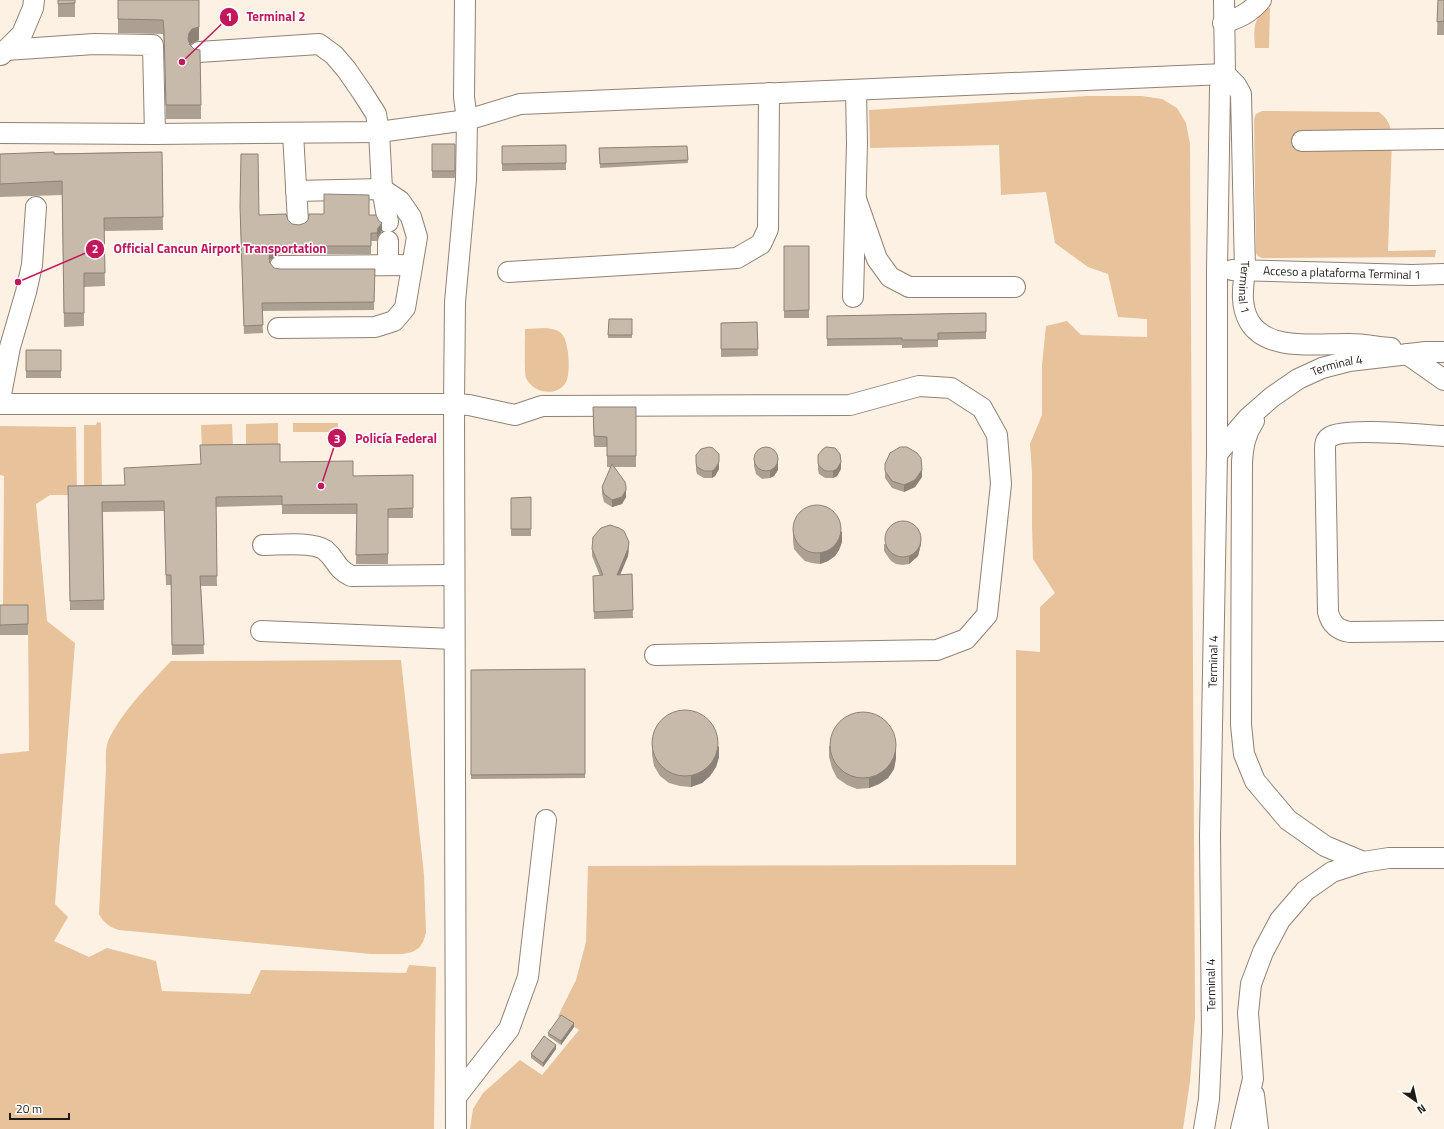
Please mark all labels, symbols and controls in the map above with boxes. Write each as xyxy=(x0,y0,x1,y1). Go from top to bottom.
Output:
callout: Terminal 2 xyxy=(219,4,314,29)
text: Terminal 2 xyxy=(246,6,306,26)
text: 1 xyxy=(226,7,232,26)
callout: Official Cancun Airport Transportation xyxy=(85,236,334,261)
text: Official Cancun Airport Transportation xyxy=(114,238,327,258)
text: 2 xyxy=(92,239,98,258)
street label: Terminal 1 xyxy=(1234,261,1255,315)
street label: Acceso a plataforma Terminal 1 xyxy=(1263,261,1421,284)
street label: Terminal 4 xyxy=(1308,349,1364,381)
callout: Policía Federal xyxy=(327,426,445,451)
text: Policía Federal xyxy=(355,428,437,448)
text: 3 xyxy=(334,429,340,448)
street label: Terminal 4 xyxy=(1203,635,1223,688)
street label: Terminal 4 xyxy=(1201,958,1220,1012)
north arrow xyxy=(1396,1081,1436,1121)
scale bar xyxy=(10,1095,69,1121)
text: 20 m xyxy=(16,1099,42,1118)
text: N xyxy=(1414,1101,1429,1118)

